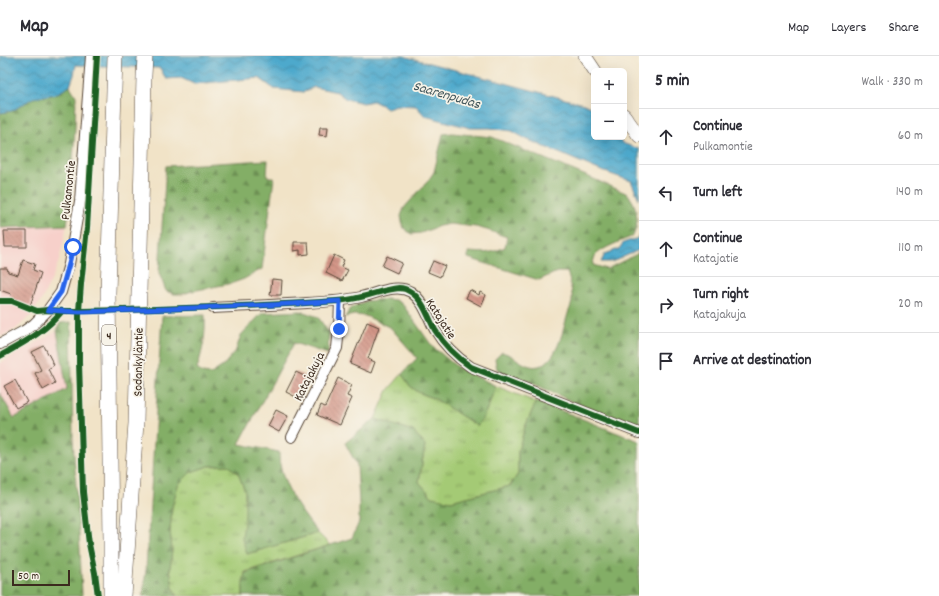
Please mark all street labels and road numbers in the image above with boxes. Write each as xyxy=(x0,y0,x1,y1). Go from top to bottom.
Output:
street label: Pulkamontie xyxy=(57,159,82,221)
street label: Katajatie xyxy=(420,295,460,344)
road number: 4 xyxy=(102,325,116,345)
street label: Sodankyläntie xyxy=(129,327,150,397)
street label: Katajakuja xyxy=(290,348,331,405)

